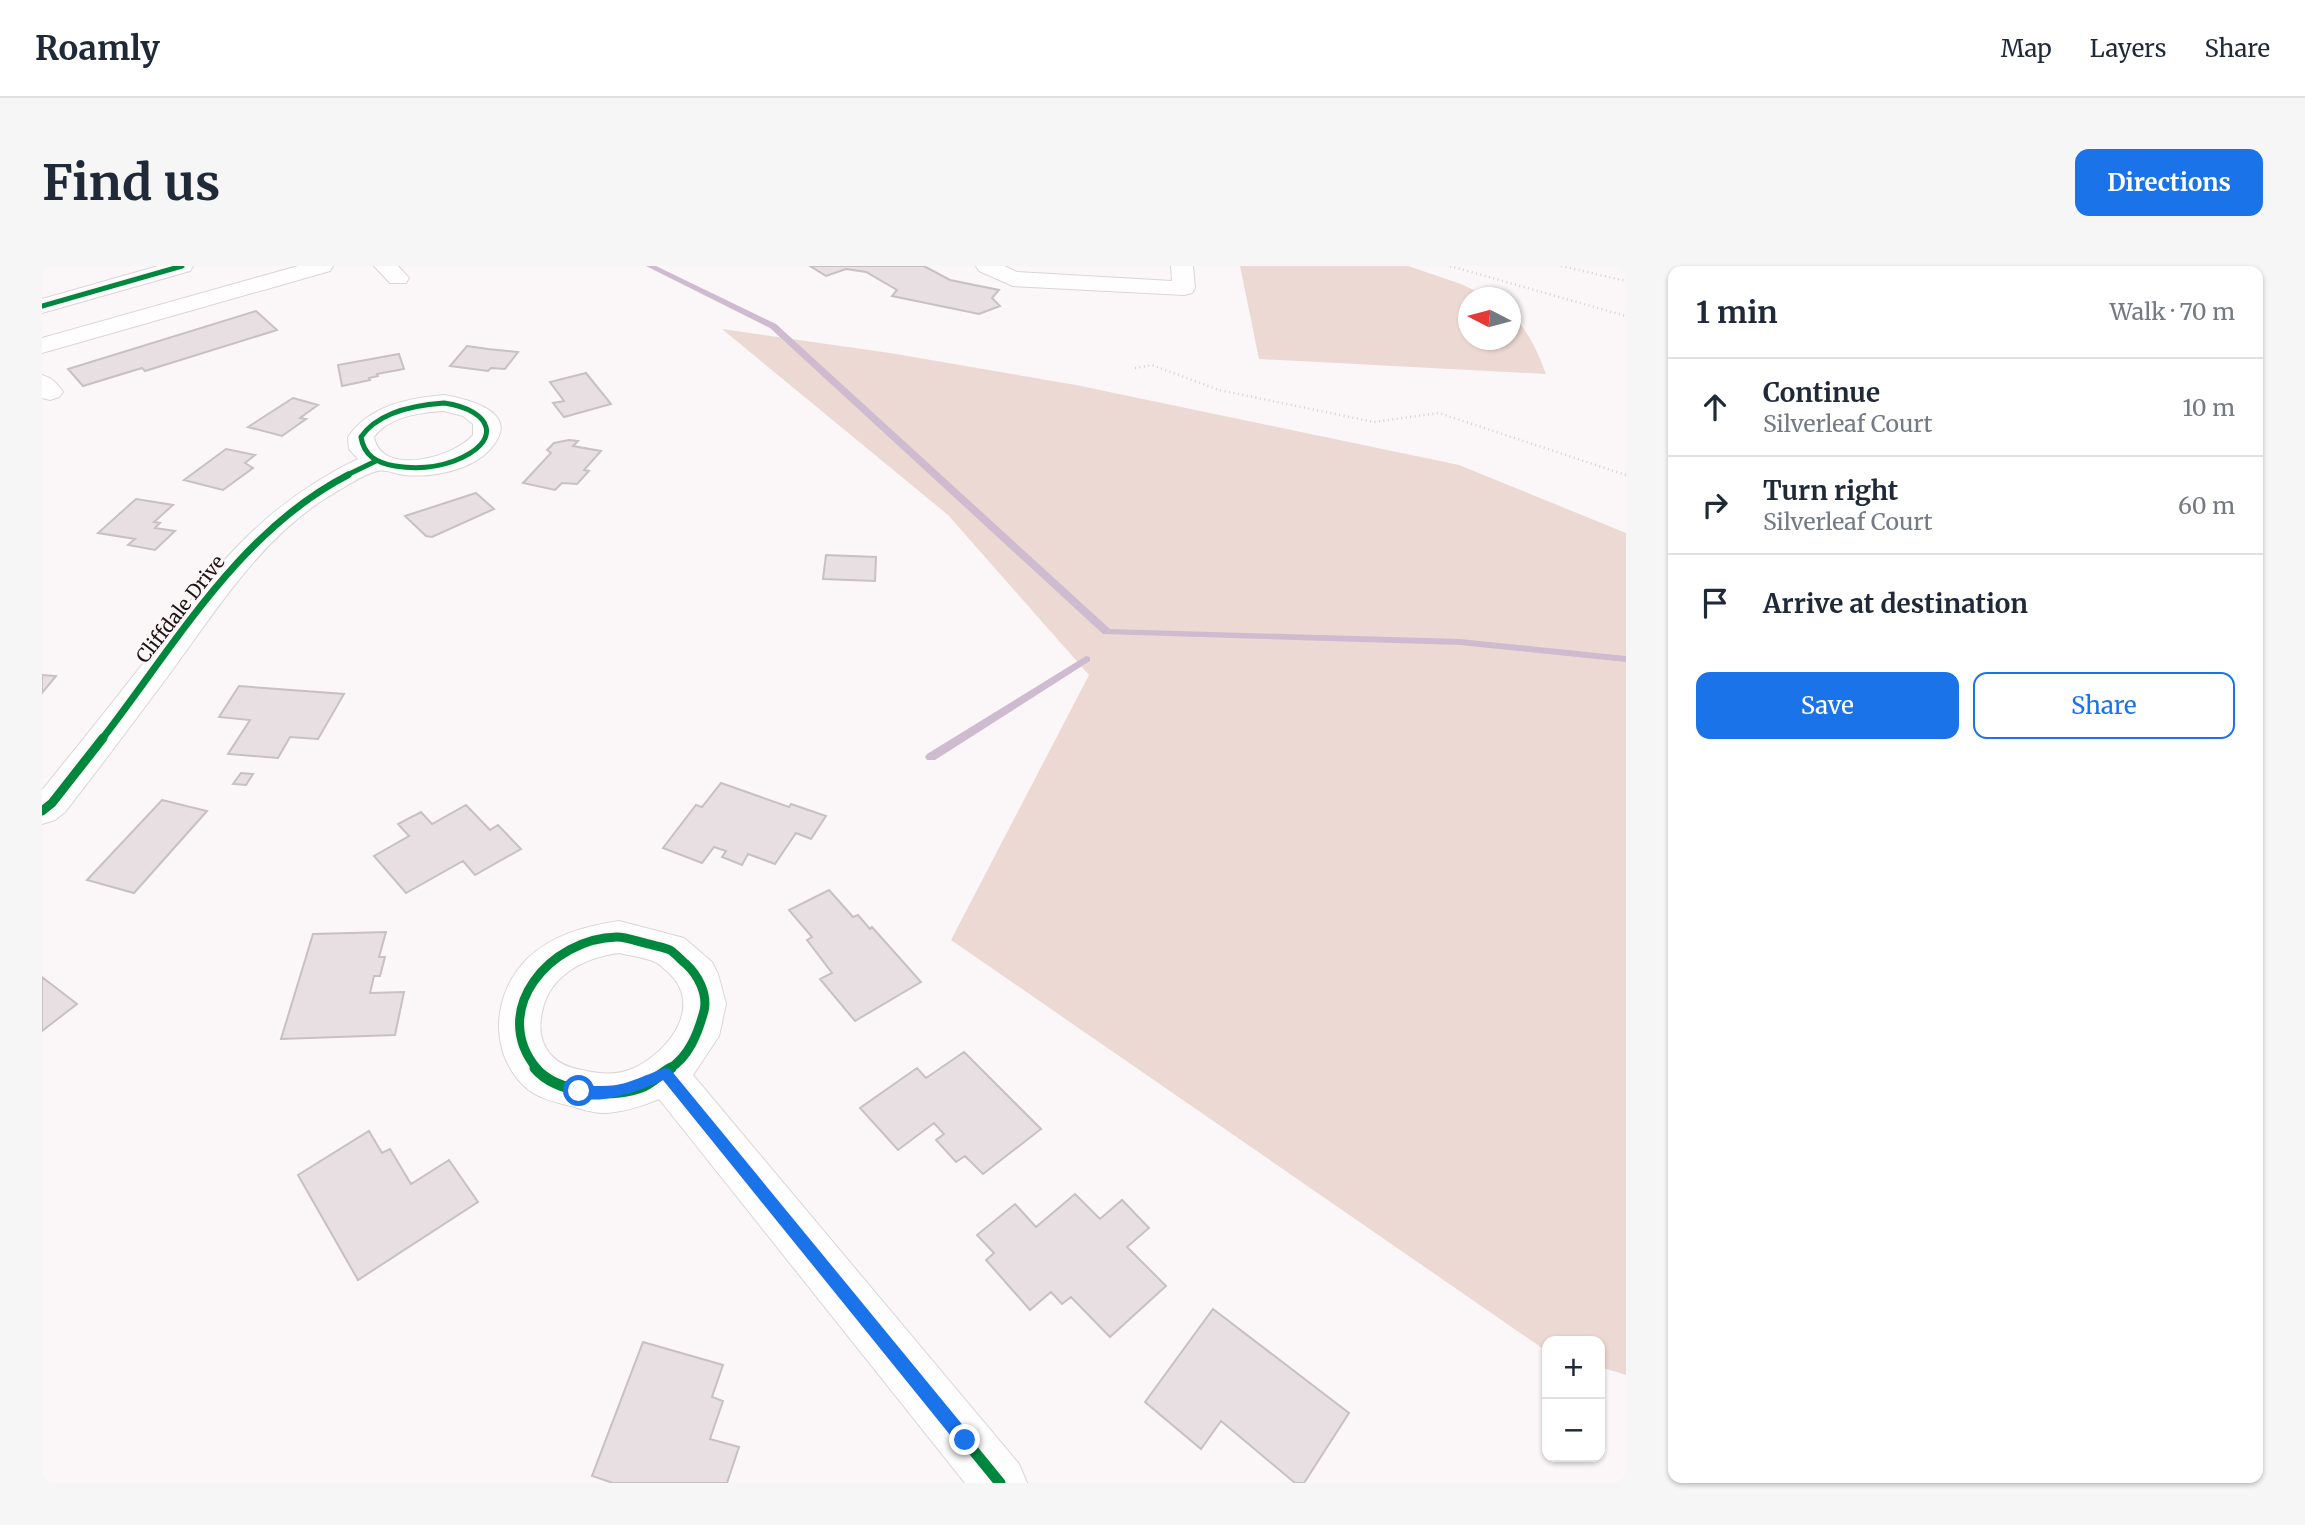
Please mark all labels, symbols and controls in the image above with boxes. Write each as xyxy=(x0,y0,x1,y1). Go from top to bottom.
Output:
text: Roamly xyxy=(35,28,160,69)
text: Map xyxy=(2001,33,2052,64)
text: Layers xyxy=(2090,33,2166,64)
text: Share xyxy=(2204,33,2270,64)
button: Directions xyxy=(2075,149,2263,216)
text: Find us xyxy=(42,152,220,213)
north arrow xyxy=(1458,287,1521,350)
text: 1 min xyxy=(1696,293,1778,331)
text: Walk · 70 m xyxy=(2110,297,2235,326)
text: Continue xyxy=(1763,376,1880,409)
icon: ahead xyxy=(1696,388,1734,426)
text: 10 m xyxy=(2182,393,2235,422)
text: Silverleaf Court xyxy=(1763,409,1933,438)
text: Turn right xyxy=(1763,474,1898,507)
icon: right xyxy=(1696,486,1734,524)
text: 60 m xyxy=(2178,491,2235,520)
text: Silverleaf Court xyxy=(1763,507,1933,536)
street label: Cliffdale Drive xyxy=(130,550,230,668)
icon: arrive xyxy=(1696,584,1734,622)
text: Arrive at destination xyxy=(1763,587,2028,620)
button: Save xyxy=(1696,672,1959,739)
button: Share xyxy=(1973,672,2235,739)
route start xyxy=(563,1075,594,1106)
map controls xyxy=(1542,1336,1605,1462)
button: + xyxy=(1542,1336,1605,1399)
button: − xyxy=(1542,1399,1605,1462)
route end xyxy=(949,1424,980,1455)

